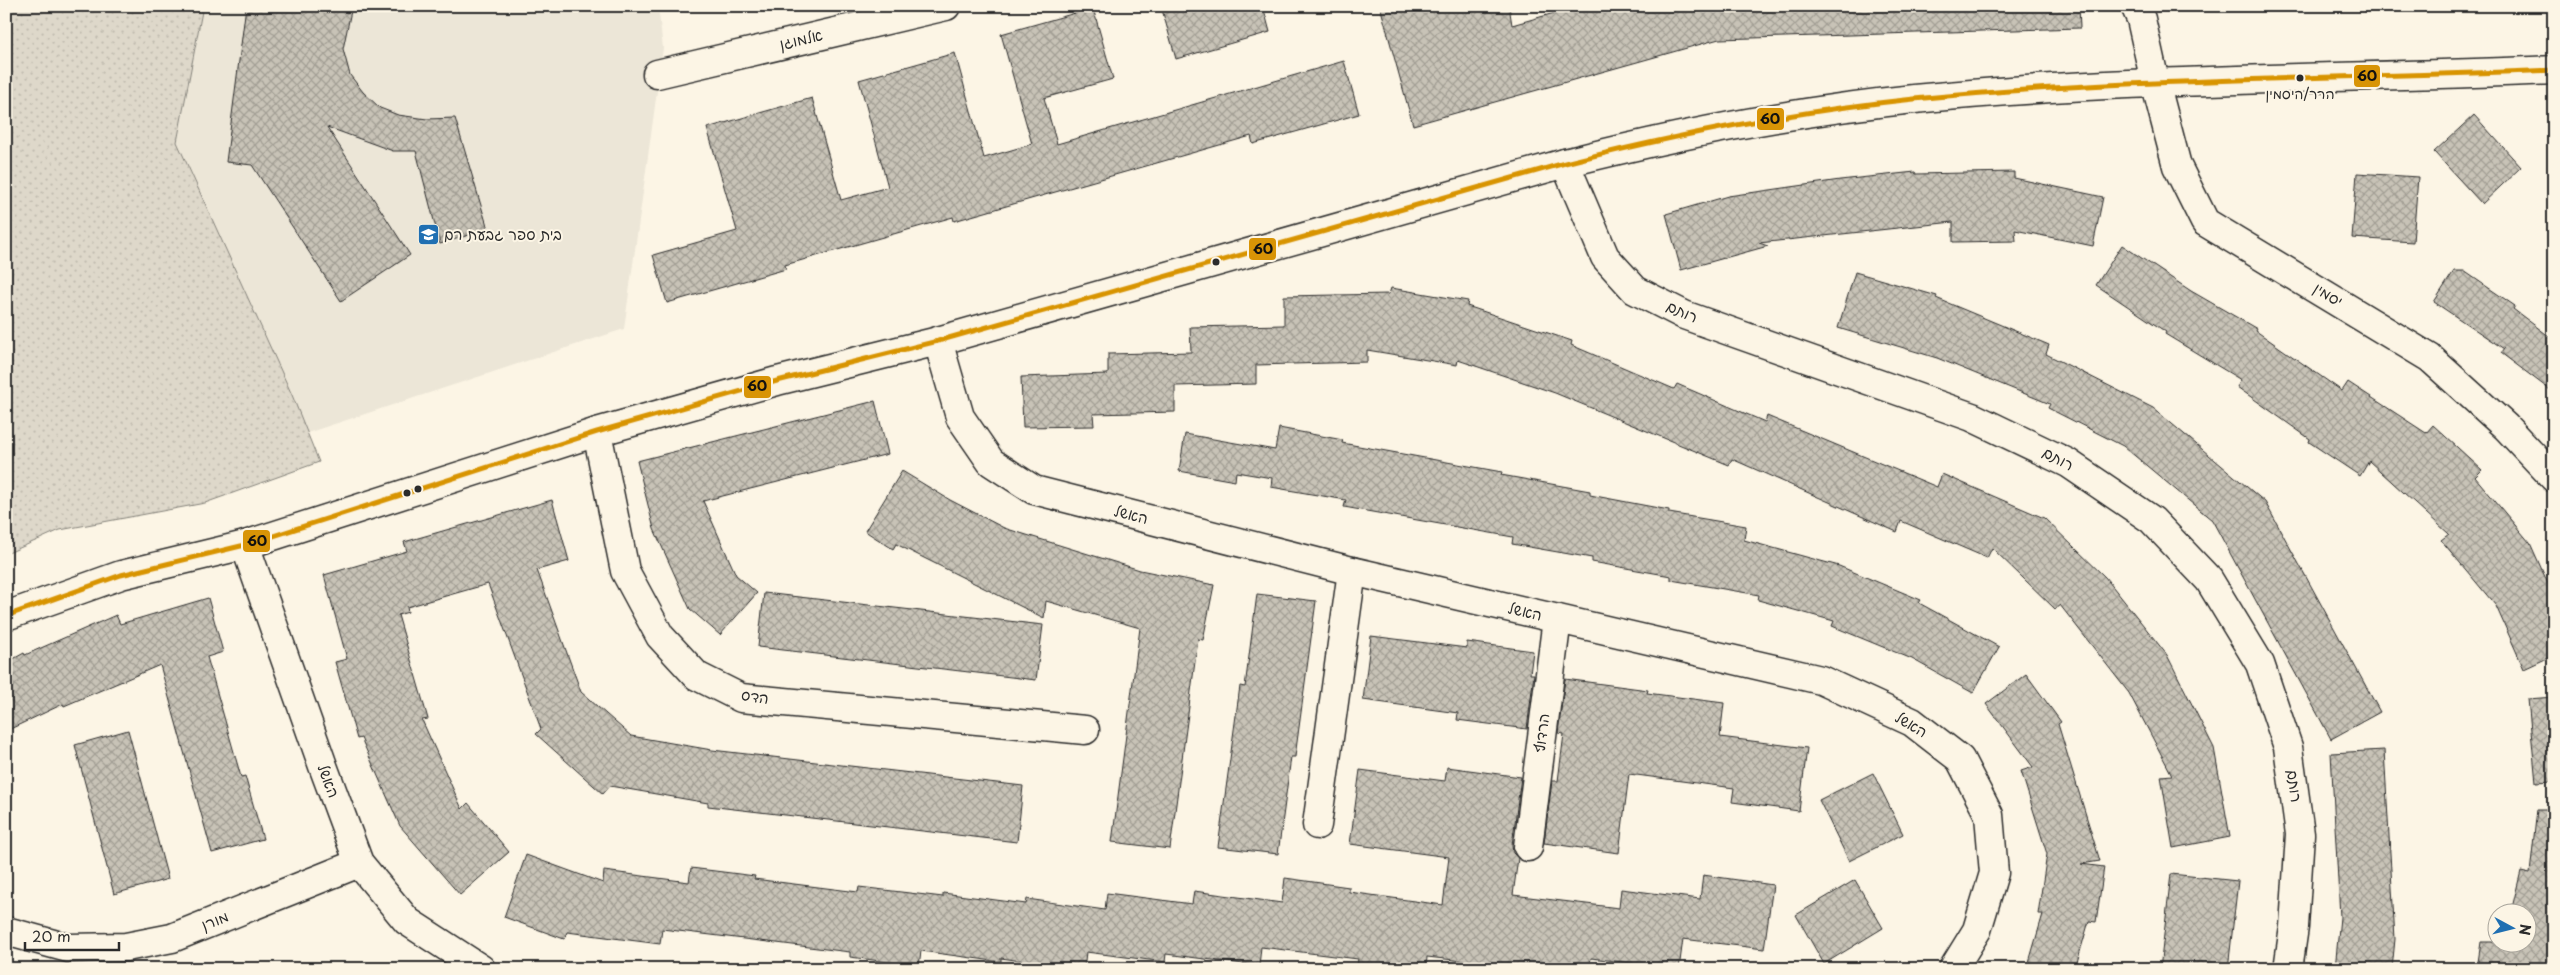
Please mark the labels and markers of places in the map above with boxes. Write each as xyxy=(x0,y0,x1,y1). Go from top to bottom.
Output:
marker: הרר/היסמין xyxy=(2295,73,2305,83)
place label: הרר/היסמין xyxy=(2265,83,2335,104)
place label: בית ספר גבעת רם xyxy=(444,222,562,245)
school or university icon: בית ספר גבעת רם xyxy=(416,223,440,247)
unlabelled marker xyxy=(1211,257,1221,267)
unlabelled marker xyxy=(413,484,423,494)
unlabelled marker xyxy=(402,488,412,498)

